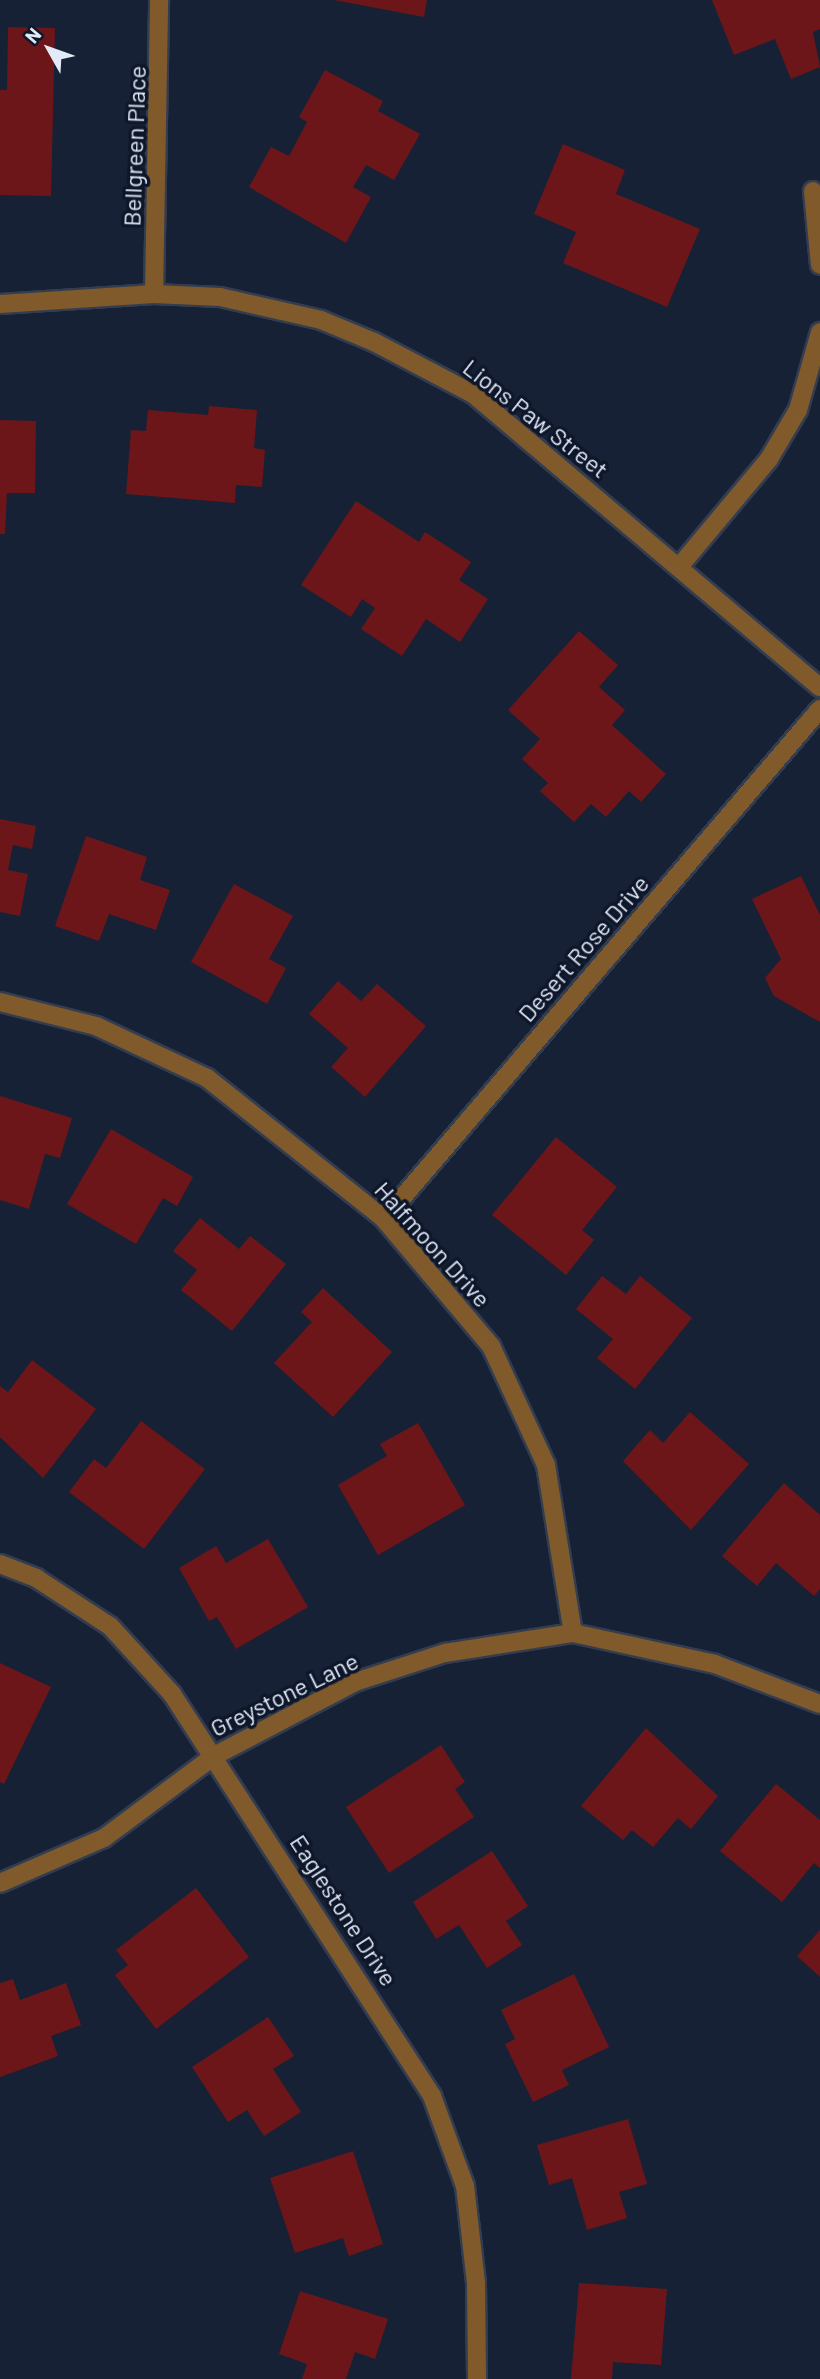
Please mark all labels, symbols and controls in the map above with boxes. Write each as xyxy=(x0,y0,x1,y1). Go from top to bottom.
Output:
north arrow xyxy=(14,14,84,84)
text: N xyxy=(20,23,45,47)
street label: Bellgreen Place xyxy=(117,65,151,227)
street label: Lions Paw Street xyxy=(458,352,614,484)
street label: Desert Rose Drive xyxy=(512,869,654,1027)
street label: Halfmoon Drive xyxy=(369,1175,497,1313)
street label: Greystone Lane xyxy=(205,1646,363,1742)
street label: Eaglestone Drive xyxy=(284,1829,404,1991)

